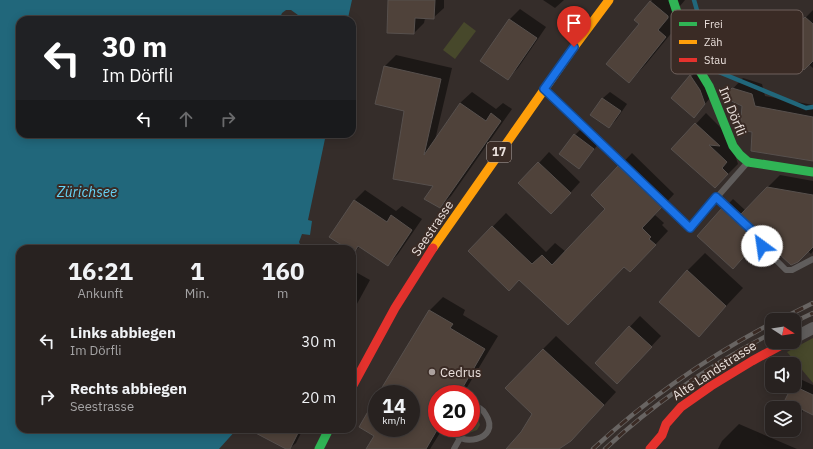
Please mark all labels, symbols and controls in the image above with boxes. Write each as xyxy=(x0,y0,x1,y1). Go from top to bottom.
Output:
pin xyxy=(557,6,591,47)
legend xyxy=(671,10,803,74)
icon: arrive xyxy=(563,12,585,34)
text: Frei xyxy=(704,17,723,31)
text: 30 m xyxy=(102,28,167,65)
icon: left xyxy=(36,32,88,84)
text: Zäh xyxy=(704,35,723,49)
text: Stau xyxy=(704,53,726,67)
text: Im Dörfli xyxy=(102,64,173,87)
street label: Im Dörfli xyxy=(715,84,750,138)
icon: left xyxy=(133,108,155,130)
icon: ahead xyxy=(175,108,197,130)
icon: right xyxy=(217,108,239,130)
road number: 17 xyxy=(487,142,511,162)
water label: Zürichsee xyxy=(56,183,117,201)
street label: Seestrasse xyxy=(407,197,457,260)
position arrow xyxy=(741,225,783,267)
text: 16:21 xyxy=(68,255,133,287)
text: 1 xyxy=(190,255,204,287)
text: 160 xyxy=(261,255,304,287)
text: Ankunft xyxy=(77,285,123,302)
text: Min. xyxy=(185,285,210,302)
text: m xyxy=(277,285,288,302)
north arrow xyxy=(765,313,801,349)
map controls xyxy=(765,313,801,437)
text: Links abbiegen xyxy=(70,323,176,342)
icon: left xyxy=(36,330,58,352)
text: 30 m xyxy=(301,332,336,351)
street label: Alte Landstrasse xyxy=(669,337,760,404)
text: Im Dörfli xyxy=(70,342,121,359)
button: sound xyxy=(765,357,801,393)
place label: Cedrus xyxy=(440,364,481,381)
marker: Cedrus xyxy=(427,367,437,377)
text: Rechts abbiegen xyxy=(70,379,187,398)
speed limit sign: 20 xyxy=(428,385,480,437)
icon: right xyxy=(36,386,58,408)
text: 20 m xyxy=(301,388,336,407)
text: 14 xyxy=(382,392,406,419)
text: Seestrasse xyxy=(70,398,134,415)
button: layers xyxy=(765,401,801,437)
text: km/h xyxy=(382,414,406,427)

